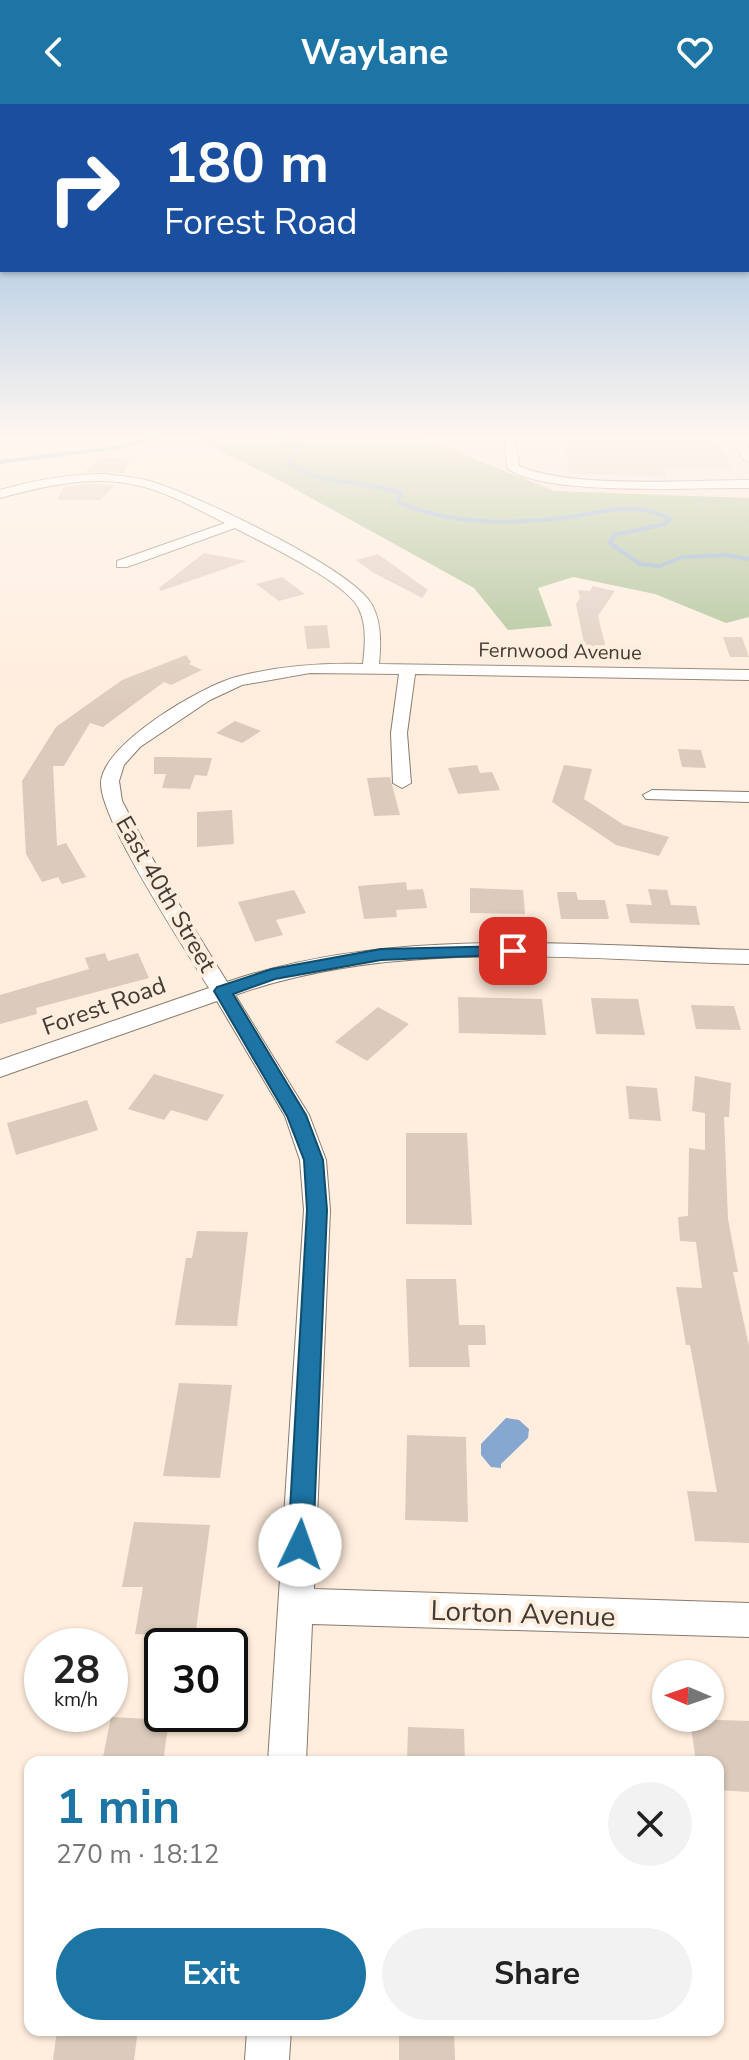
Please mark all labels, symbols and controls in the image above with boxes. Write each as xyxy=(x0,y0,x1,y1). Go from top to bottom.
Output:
text: Waylane xyxy=(300,28,449,77)
icon: back xyxy=(32,30,76,74)
icon: heart xyxy=(673,30,717,74)
text: 180 m xyxy=(164,125,329,202)
icon: right xyxy=(32,136,136,240)
text: Forest Road xyxy=(164,198,358,247)
street label: Fernwood Avenue xyxy=(478,637,642,666)
street label: East 40th Street xyxy=(108,810,224,978)
pin xyxy=(479,917,547,985)
icon: arrive xyxy=(491,929,535,973)
street label: Forest Road xyxy=(38,969,170,1043)
position arrow xyxy=(258,1503,342,1587)
street label: Lorton Avenue xyxy=(430,1592,616,1636)
speed limit sign: 30 xyxy=(144,1628,248,1732)
text: 28 xyxy=(52,1643,100,1697)
north arrow xyxy=(652,1660,724,1732)
map controls xyxy=(652,1660,724,1732)
text: km/h xyxy=(54,1686,98,1713)
text: 1 min xyxy=(56,1774,180,1840)
button: close xyxy=(608,1782,692,1866)
text: 270 m · 18:12 xyxy=(56,1837,219,1872)
button: Exit xyxy=(56,1928,366,2020)
button: Share xyxy=(382,1928,692,2020)

